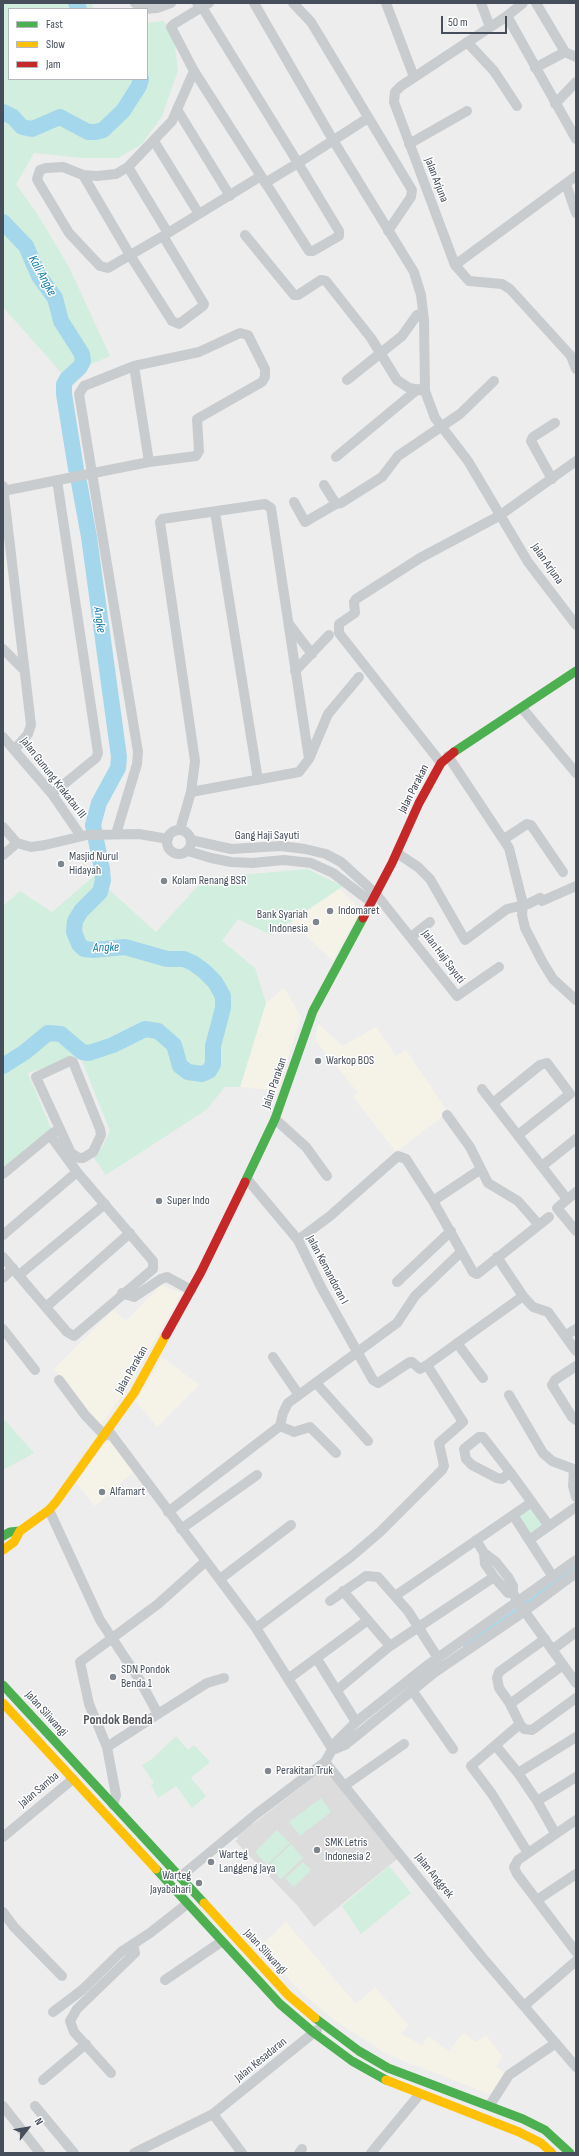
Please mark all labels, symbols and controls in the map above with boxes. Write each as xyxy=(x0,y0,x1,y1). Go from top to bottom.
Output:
legend xyxy=(8,8,148,80)
scale bar xyxy=(443,8,509,34)
text: 50 m xyxy=(448,15,468,30)
text: Fast xyxy=(46,17,63,32)
text: Slow xyxy=(46,37,65,52)
text: Jam xyxy=(46,57,61,72)
street label: Jalan Arjuna xyxy=(421,156,451,204)
water label: Kali Angke xyxy=(25,253,59,299)
street label: Jalan Arjuna xyxy=(528,541,566,587)
water label: Angke xyxy=(89,606,109,634)
street label: Jalan Gunung Krakatau III xyxy=(17,735,89,821)
street label: Jalan Parakan xyxy=(396,762,432,816)
street label: Gang Haji Sayuti xyxy=(235,829,299,843)
place label: Masjid Nurul Hidayah xyxy=(69,850,118,878)
marker: Masjid Nurul Hidayah xyxy=(56,859,66,869)
place label: Kolam Renang BSR xyxy=(172,874,246,888)
marker: Kolam Renang BSR xyxy=(159,876,169,886)
place label: Indomaret xyxy=(338,904,380,918)
marker: Indomaret xyxy=(325,906,335,916)
place label: Bank Syariah Indonesia xyxy=(257,908,308,936)
marker: Bank Syariah Indonesia xyxy=(311,917,321,927)
street label: Jalan Haji Sayuti xyxy=(418,927,468,987)
water label: Angke xyxy=(93,940,119,956)
place label: Warkop BOS xyxy=(326,1054,374,1068)
street label: Jalan Parakan xyxy=(260,1056,290,1110)
marker: Warkop BOS xyxy=(313,1056,323,1066)
place label: Super Indo xyxy=(167,1194,210,1208)
marker: Super Indo xyxy=(154,1196,164,1206)
street label: Jalan Kemandoran I xyxy=(303,1233,351,1307)
street label: Jalan Parakan xyxy=(113,1344,151,1396)
place label: Alfamart xyxy=(110,1485,145,1499)
marker: Alfamart xyxy=(97,1487,107,1497)
place label: SDN Pondok Benda 1 xyxy=(121,1663,170,1691)
marker: SDN Pondok Benda 1 xyxy=(108,1672,118,1682)
street label: Jalan Siliwangi xyxy=(22,1688,70,1740)
district label: Pondok Benda xyxy=(83,1712,153,1728)
place label: Perakitan Truk xyxy=(276,1764,333,1778)
marker: Perakitan Truk xyxy=(263,1766,273,1776)
street label: Jalan Samba xyxy=(16,1769,62,1811)
place label: SMK Letris Indonesia 2 xyxy=(325,1836,371,1864)
marker: SMK Letris Indonesia 2 xyxy=(312,1845,322,1855)
place label: Warteg Langgeng Jaya xyxy=(219,1848,275,1876)
street label: Jalan Anggrek xyxy=(412,1851,456,1901)
marker: Warteg Langgeng Jaya xyxy=(206,1857,216,1867)
place label: Warteg Jayabahari xyxy=(150,1869,191,1897)
marker: Warteg Jayabahari xyxy=(194,1878,204,1888)
street label: Jalan Siliwangi xyxy=(240,1926,290,1978)
street label: Jalan Kesadaran xyxy=(232,2035,290,2085)
north arrow xyxy=(8,2108,48,2148)
text: N xyxy=(32,2116,46,2127)

